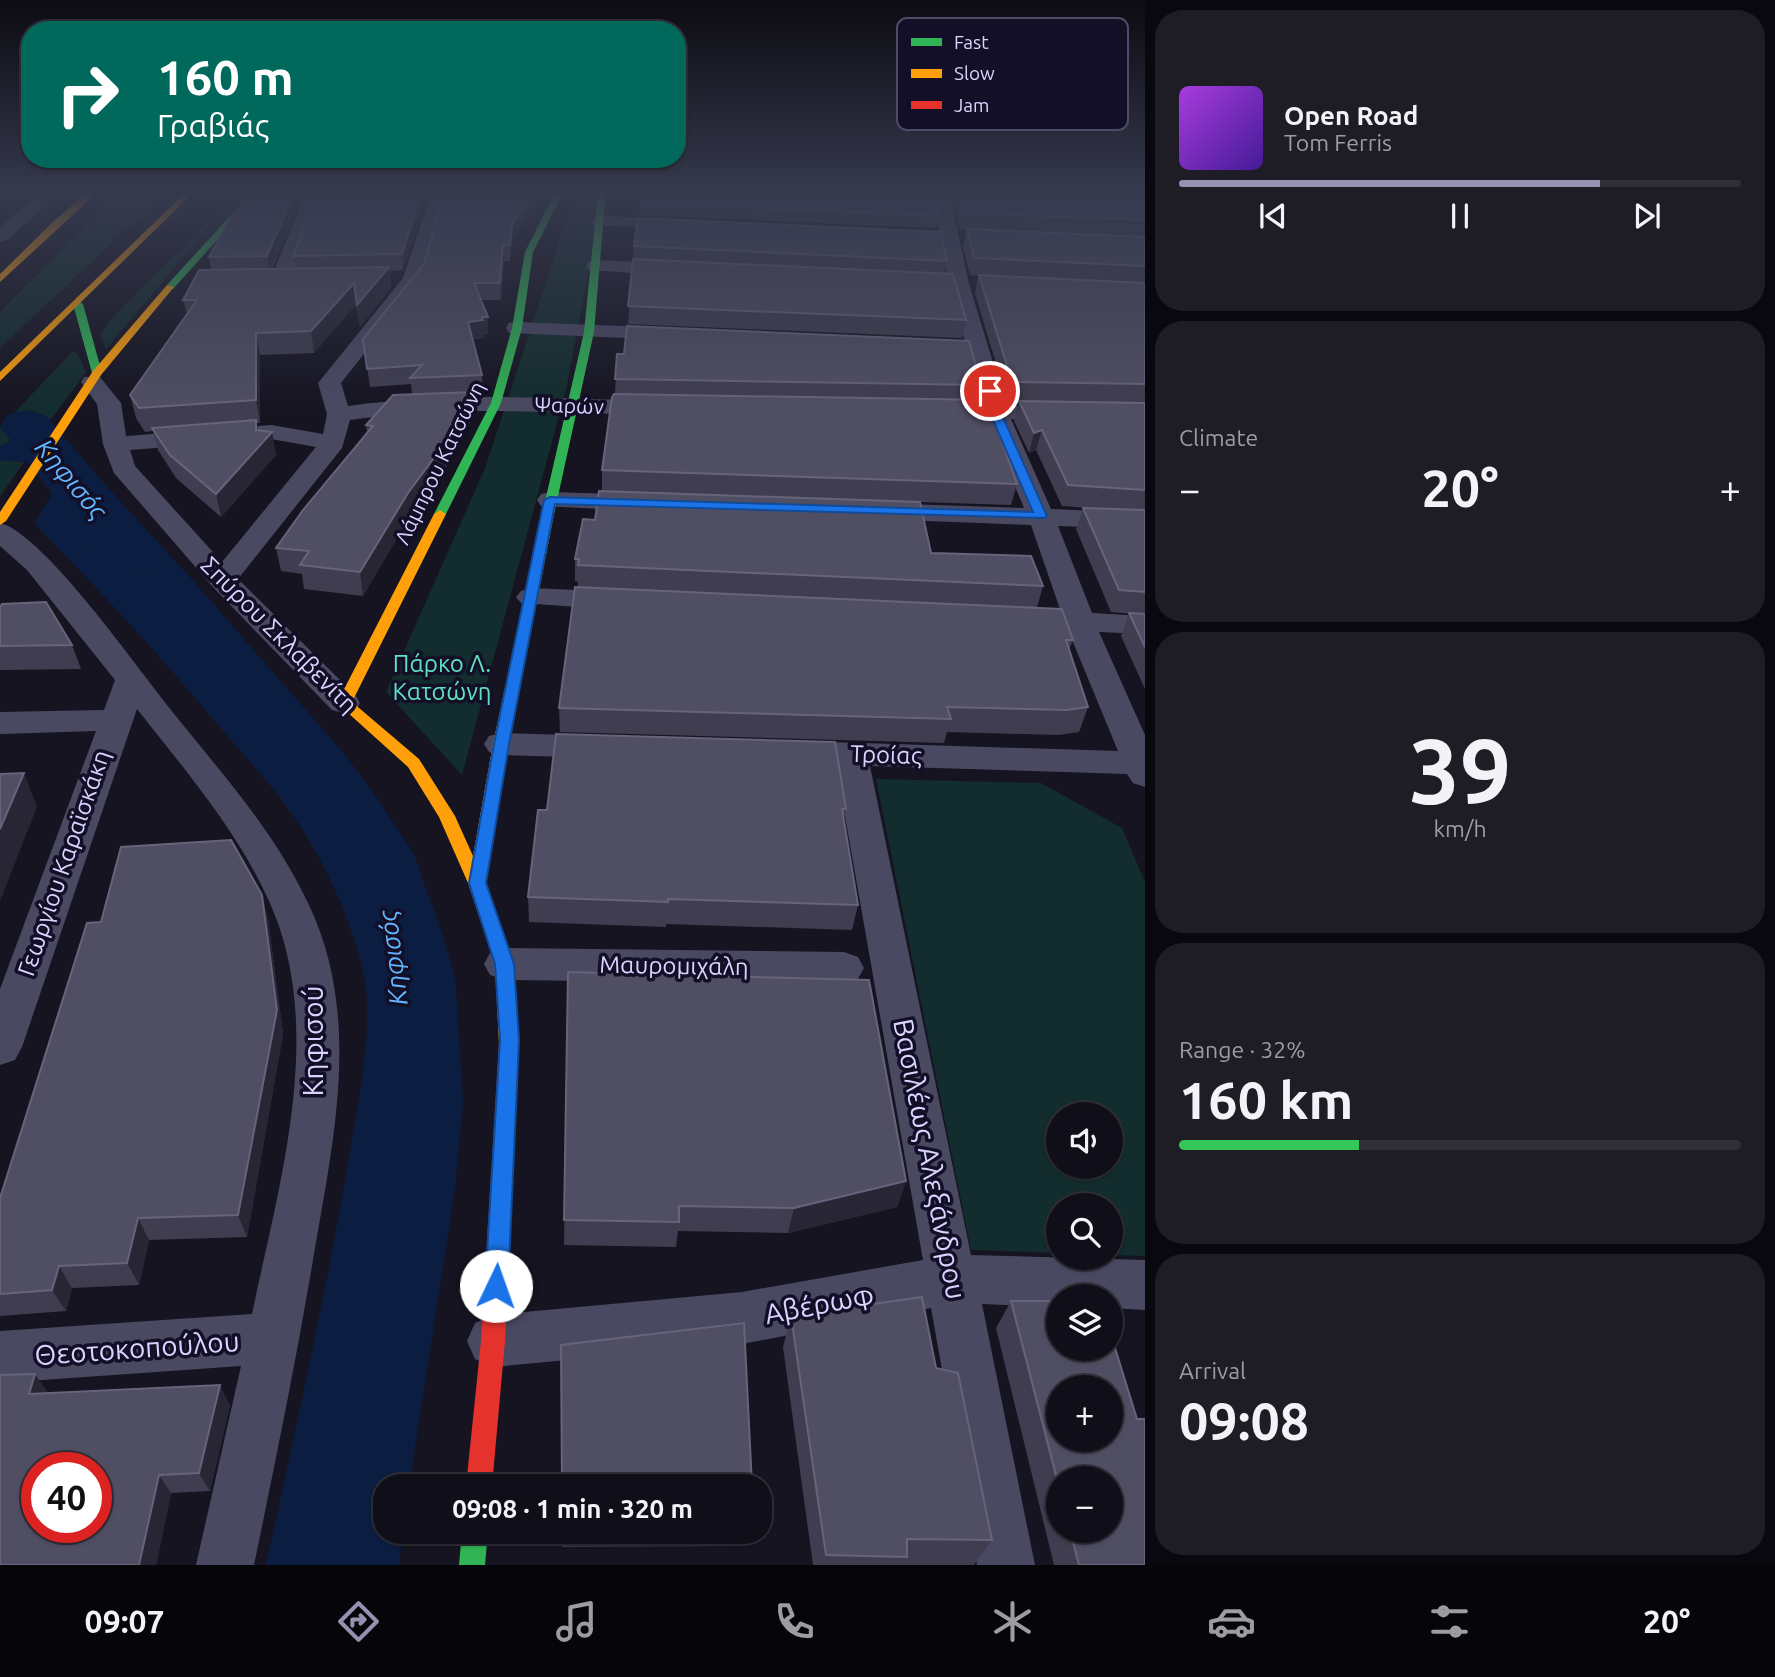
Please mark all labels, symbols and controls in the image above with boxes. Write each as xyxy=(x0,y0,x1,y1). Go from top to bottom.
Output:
legend xyxy=(897,18,1128,130)
text: Fast xyxy=(954,31,989,53)
icon: right xyxy=(42,49,133,140)
text: 160 m xyxy=(157,49,294,104)
text: Slow xyxy=(954,62,995,84)
text: Jam xyxy=(954,94,990,116)
text: Open Road xyxy=(1284,101,1418,130)
text: Γραβιάς xyxy=(157,107,269,143)
text: Tom Ferris xyxy=(1284,130,1392,155)
icon: previous xyxy=(1254,197,1292,235)
icon: pause xyxy=(1441,197,1479,235)
icon: next xyxy=(1628,197,1666,235)
pin xyxy=(960,361,1020,421)
icon: arrive xyxy=(971,372,1009,410)
street label: Λάμπρου Κατσώνη xyxy=(389,377,489,548)
street label: Ψαρών xyxy=(534,392,604,418)
text: Climate xyxy=(1179,425,1258,450)
water label: Κηφισός xyxy=(29,433,114,526)
text: 20° xyxy=(1421,459,1499,517)
text: − xyxy=(1179,468,1200,510)
text: + xyxy=(1720,468,1741,510)
street label: Σπύρου Σκλαβενίτη xyxy=(196,551,363,718)
park label: Πάρκο Λ. Κατσώνη xyxy=(392,650,492,705)
text: 39 xyxy=(1409,719,1511,821)
street label: Τροίας xyxy=(850,740,922,769)
street label: Γεωργίου Καραϊσκάκη xyxy=(12,746,115,979)
text: km/h xyxy=(1433,816,1487,841)
water label: Κηφισός xyxy=(372,908,414,1007)
street label: Μαυρομιχάλη xyxy=(599,951,749,980)
street label: Κηφισού xyxy=(297,985,328,1097)
street label: Βασιλέως Αλεξάνδρου xyxy=(887,1016,973,1302)
text: Range · 32% xyxy=(1179,1037,1306,1062)
text: 160 km xyxy=(1179,1071,1353,1129)
map controls xyxy=(1046,1102,1123,1543)
button: sound xyxy=(1046,1102,1123,1179)
button: search xyxy=(1046,1193,1123,1270)
position arrow xyxy=(459,1249,533,1323)
street label: Αβέρωφ xyxy=(762,1278,876,1329)
button: layers xyxy=(1046,1284,1123,1361)
street label: Θεοτοκοπούλου xyxy=(33,1325,240,1370)
text: Arrival xyxy=(1179,1358,1246,1383)
button: + xyxy=(1046,1375,1123,1452)
text: 09:08 xyxy=(1179,1392,1309,1450)
speed limit sign: 40 xyxy=(21,1452,112,1543)
button: − xyxy=(1046,1466,1123,1543)
text: 09:08 · 1 min · 320 m xyxy=(452,1494,693,1523)
icon: directions xyxy=(334,1597,383,1646)
icon: music xyxy=(552,1597,601,1646)
icon: phone xyxy=(770,1597,819,1646)
icon: climate xyxy=(988,1597,1037,1646)
icon: car xyxy=(1207,1597,1256,1646)
icon: filters xyxy=(1425,1597,1474,1646)
text: 09:07 xyxy=(85,1603,165,1639)
text: 20° xyxy=(1643,1603,1690,1639)

